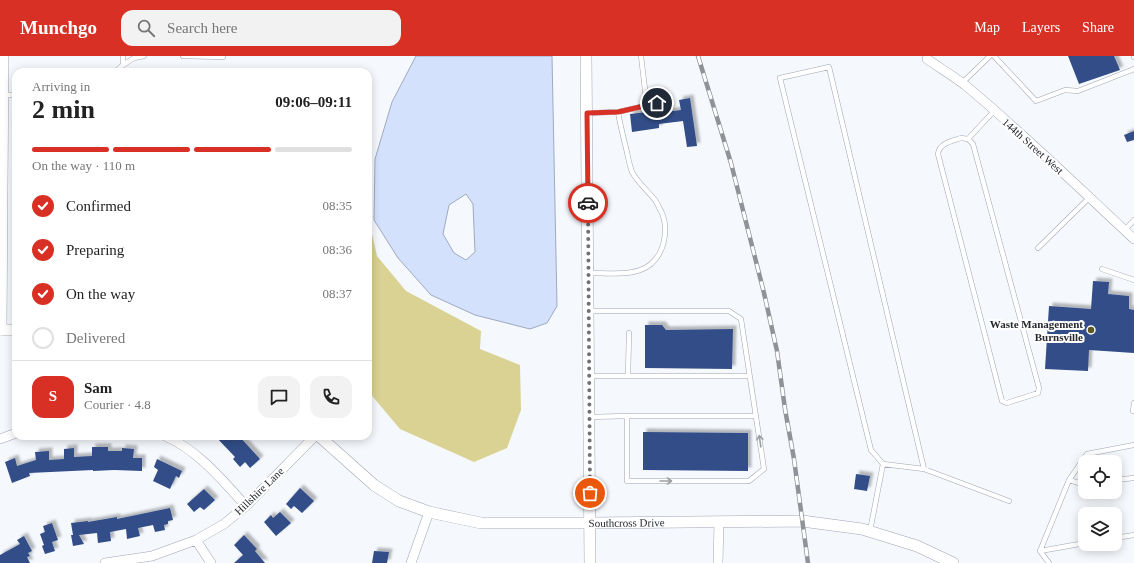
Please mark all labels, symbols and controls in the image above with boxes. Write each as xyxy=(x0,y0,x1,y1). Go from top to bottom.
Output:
search box xyxy=(121,10,401,46)
text: Munchgo xyxy=(20,17,97,38)
icon: search xyxy=(135,17,157,39)
text: Search here xyxy=(167,20,237,36)
text: Map xyxy=(974,20,1000,35)
text: Layers xyxy=(1022,20,1060,35)
text: Share xyxy=(1082,20,1114,35)
text: Arriving in xyxy=(32,79,90,94)
pin xyxy=(640,86,674,120)
icon: home xyxy=(646,92,668,114)
text: 09:06–09:11 xyxy=(275,94,352,110)
text: 2 min xyxy=(32,95,95,124)
street label: 144th Street West xyxy=(1000,116,1066,176)
text: On the way · 110 m xyxy=(32,158,135,173)
courier xyxy=(568,183,608,223)
icon: car xyxy=(577,192,599,214)
icon: check xyxy=(32,195,54,217)
text: Confirmed xyxy=(66,198,131,214)
text: 08:35 xyxy=(322,198,352,213)
icon: check xyxy=(32,239,54,261)
text: Preparing xyxy=(66,242,124,258)
text: 08:36 xyxy=(322,242,352,257)
icon: check xyxy=(32,283,54,305)
text: On the way xyxy=(66,286,135,302)
text: 08:37 xyxy=(322,286,352,301)
place label: Waste Management Burnsville xyxy=(990,318,1083,343)
marker: Waste Management Burnsville xyxy=(1086,325,1096,335)
text: Delivered xyxy=(66,330,125,346)
button: chat xyxy=(258,376,300,418)
button: phone xyxy=(310,376,352,418)
text: Sam xyxy=(84,380,112,396)
text: S xyxy=(49,388,57,404)
text: Courier · 4.8 xyxy=(84,397,151,412)
one-way arrow xyxy=(756,435,764,448)
map controls xyxy=(1078,455,1122,551)
button: locate xyxy=(1078,455,1122,499)
street label: Hillshire Lane xyxy=(232,465,286,517)
pin xyxy=(573,476,607,510)
one-way arrow xyxy=(659,477,672,485)
icon: bag xyxy=(579,482,601,504)
button: layers xyxy=(1078,507,1122,551)
street label: Southcross Drive xyxy=(588,516,665,529)

